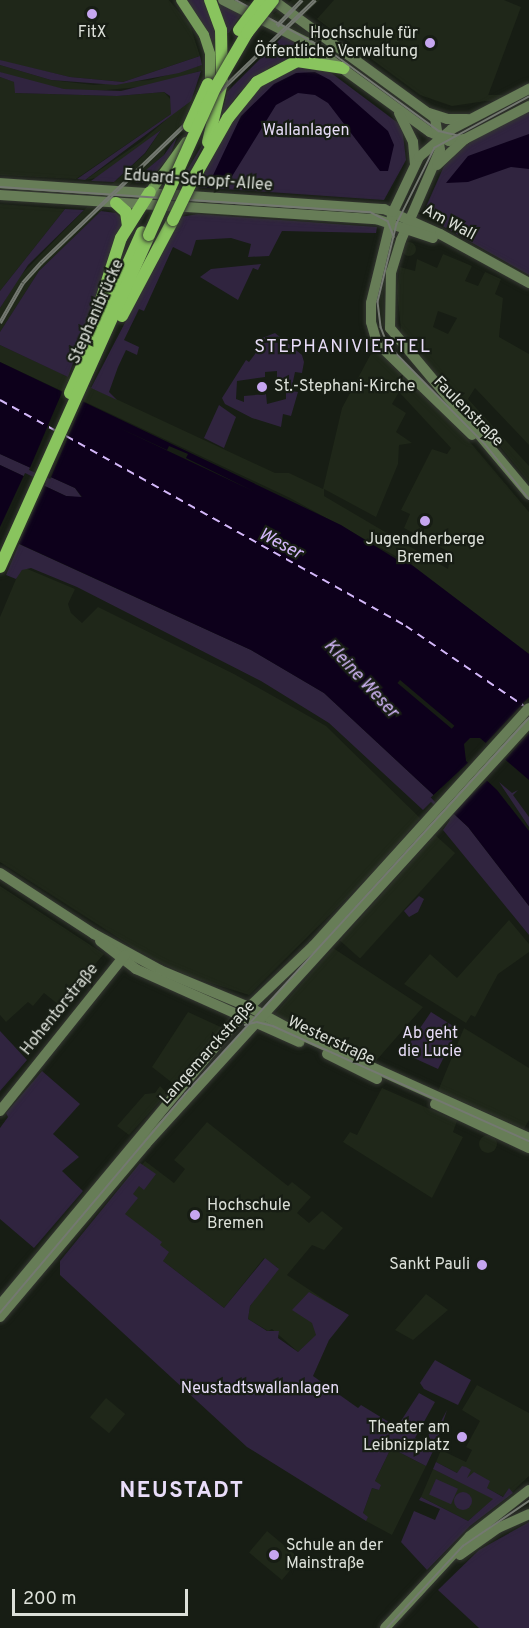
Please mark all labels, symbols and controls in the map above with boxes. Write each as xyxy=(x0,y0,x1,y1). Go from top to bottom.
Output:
marker: FitX xyxy=(85,7,99,21)
place label: FitX xyxy=(78,23,106,43)
place label: Hochschule für Öffentliche Verwaltung xyxy=(254,24,418,62)
marker: Hochschule für Öffentliche Verwaltung xyxy=(423,36,437,50)
park label: Wallanlagen xyxy=(262,121,350,141)
street label: Eduard-Schopf-Allee xyxy=(123,166,273,196)
street label: Am Wall xyxy=(419,201,479,245)
street label: Stephanibrücke xyxy=(65,257,129,367)
district label: STEPHANIVIERTEL xyxy=(254,337,432,359)
street label: Faulenstraße xyxy=(429,373,507,451)
place label: St.-Stephani-Kirche xyxy=(274,377,415,397)
marker: St.-Stephani-Kirche xyxy=(255,380,269,394)
marker: Jugendherberge Bremen xyxy=(418,514,432,528)
water label: Weser xyxy=(254,524,306,566)
place label: Jugendherberge Bremen xyxy=(365,530,485,568)
water label: Kleine Weser xyxy=(318,636,402,724)
street label: Hohentorstraße xyxy=(17,960,103,1060)
street label: Langemarckstraße xyxy=(156,997,260,1109)
street label: Westerstraße xyxy=(284,1012,378,1070)
park label: Ab geht die Lucie xyxy=(398,1024,462,1062)
place label: Hochschule Bremen xyxy=(207,1196,291,1234)
marker: Hochschule Bremen xyxy=(188,1208,202,1222)
place label: Sankt Pauli xyxy=(389,1255,470,1275)
marker: Sankt Pauli xyxy=(475,1258,489,1272)
park label: Neustadtswallanlagen xyxy=(181,1379,339,1399)
place label: Theater am Leibnizplatz xyxy=(363,1418,450,1456)
marker: Theater am Leibnizplatz xyxy=(455,1430,469,1444)
district label: NEUSTADT xyxy=(120,1479,244,1505)
place label: Schule an der Mainstraße xyxy=(286,1536,383,1574)
marker: Schule an der Mainstraße xyxy=(267,1548,281,1562)
scale bar xyxy=(15,1577,190,1615)
text: 200 m xyxy=(23,1588,76,1611)

